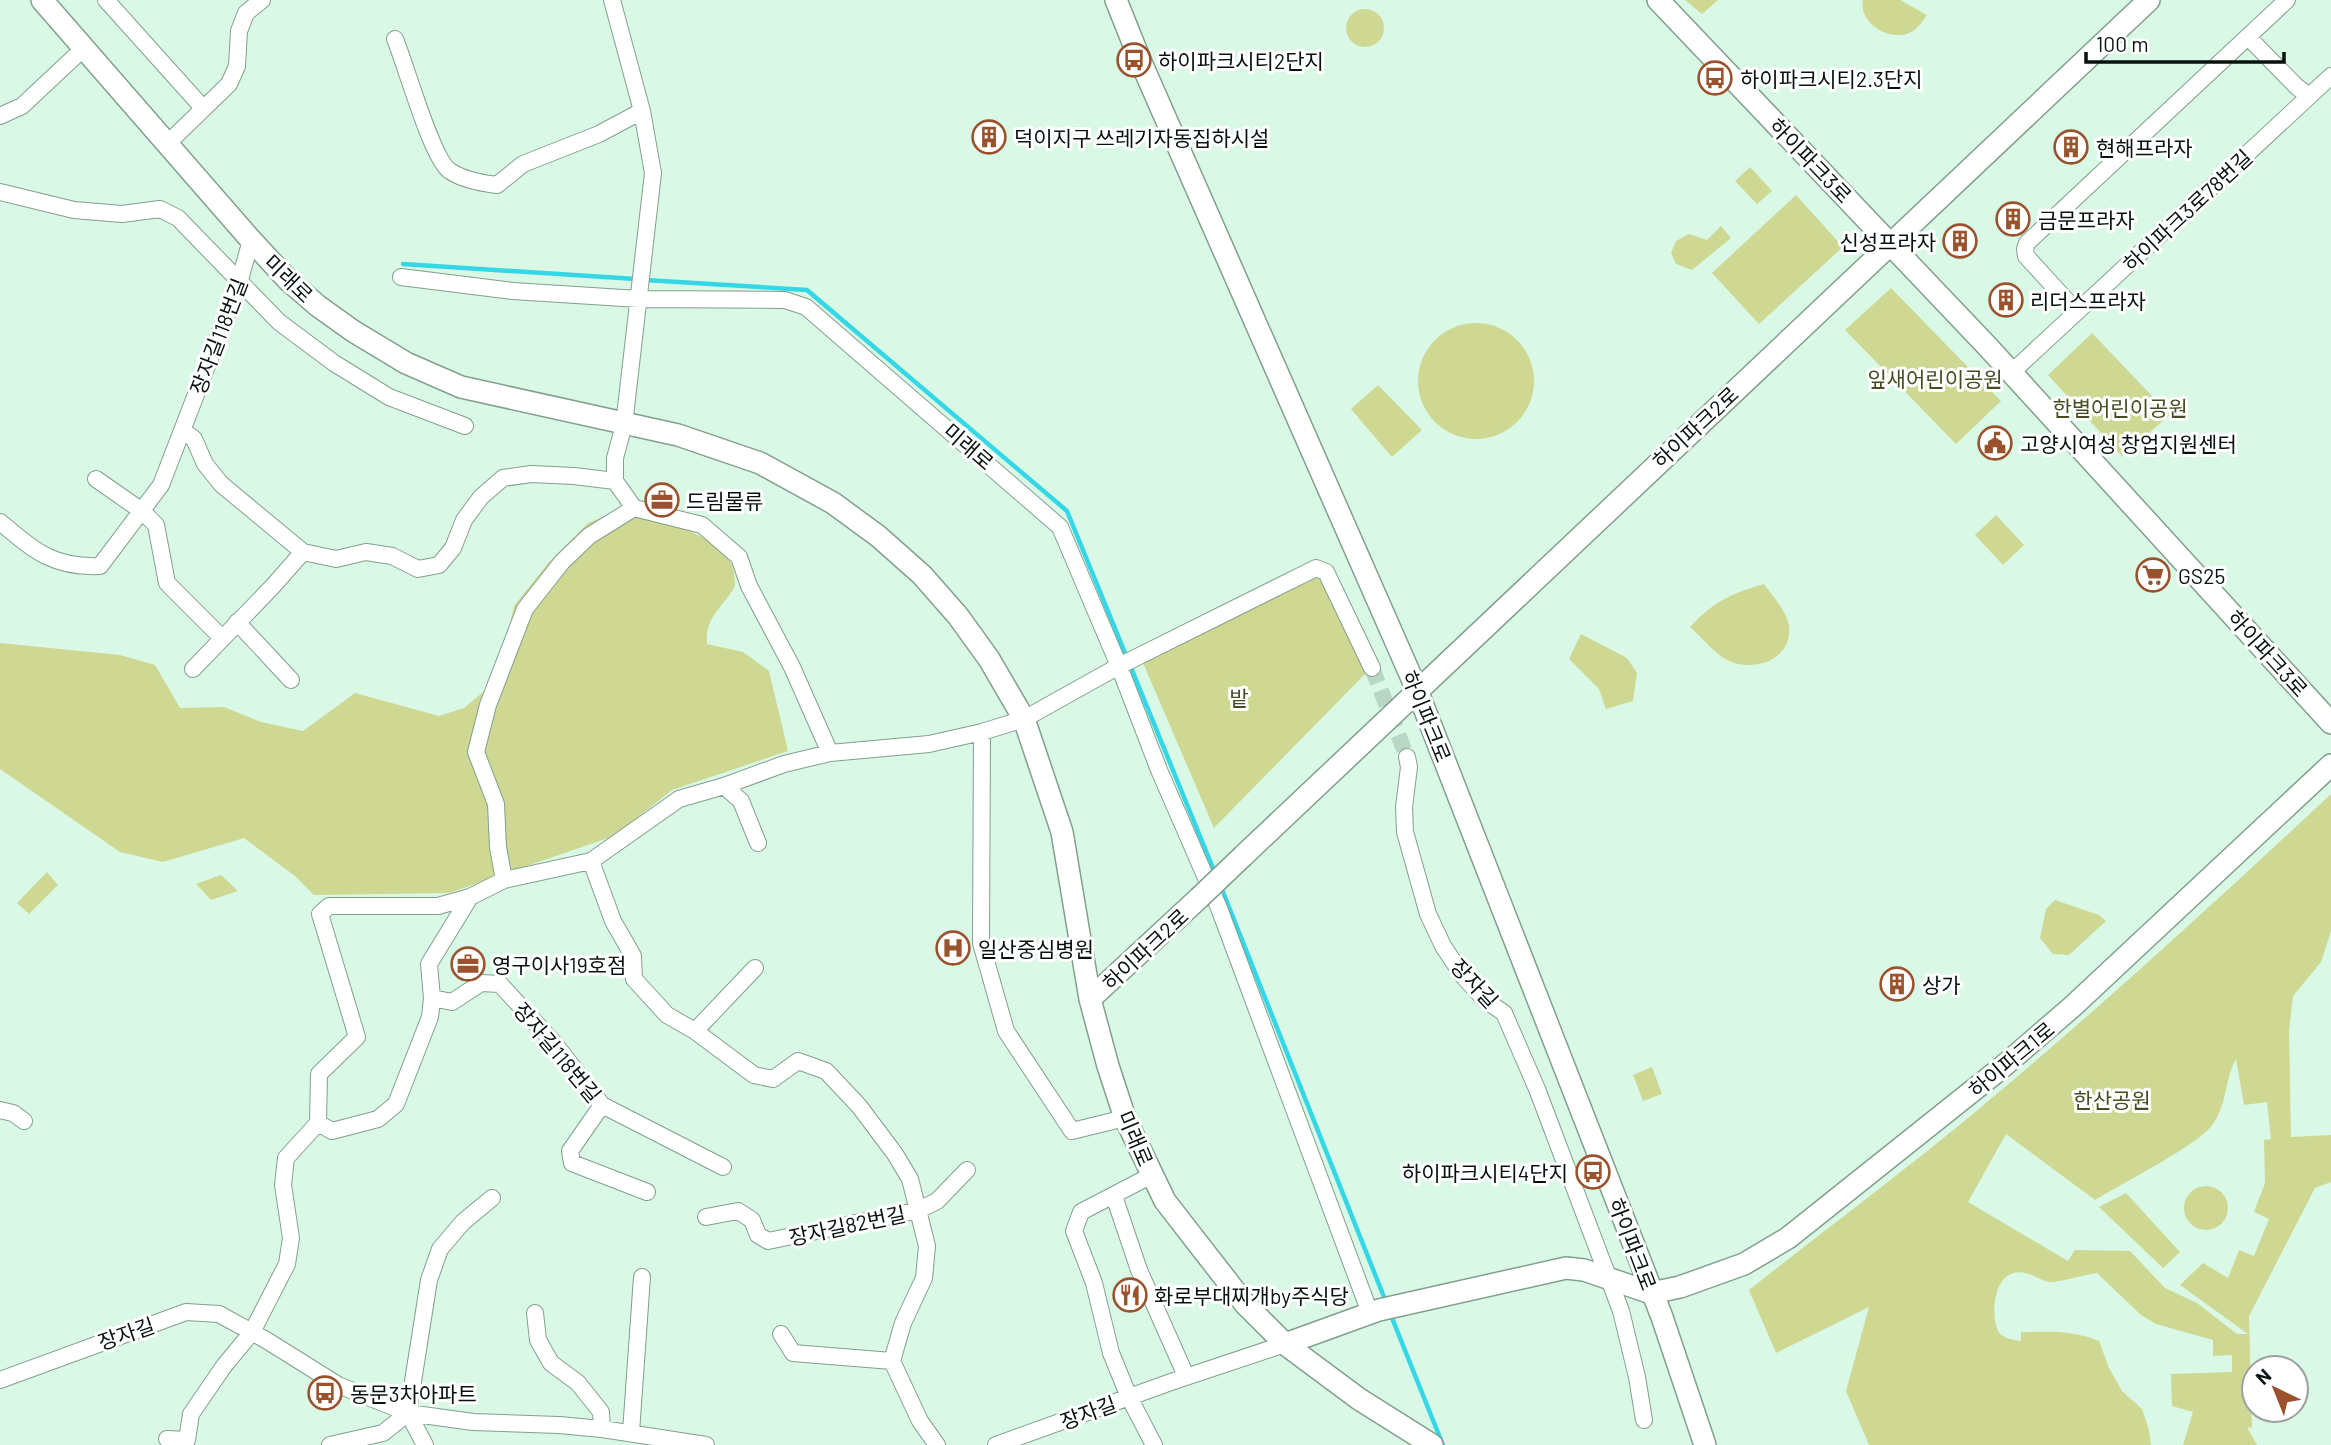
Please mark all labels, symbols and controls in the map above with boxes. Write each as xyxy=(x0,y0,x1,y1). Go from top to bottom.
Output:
scale bar xyxy=(2086,21,2284,65)
text: 100 m xyxy=(2096,31,2149,56)
bus stop icon: 하이파크시티2단지 xyxy=(1115,41,1153,79)
place label: 하이파크시티2단지 xyxy=(1158,48,1324,73)
bus stop icon: 하이파크시티2.3단지 xyxy=(1696,59,1734,97)
place label: 하이파크시티2.3단지 xyxy=(1740,66,1922,91)
street label: 하이파크3로 xyxy=(1765,113,1857,207)
building icon: 덕이지구 쓰레기자동집하시설 xyxy=(970,118,1008,156)
place label: 덕이지구 쓰레기자동집하시설 xyxy=(1014,125,1269,150)
building icon: 현해프라자 xyxy=(2052,128,2090,166)
place label: 현해프라자 xyxy=(2096,135,2193,160)
street label: 하이파크3로78번길 xyxy=(2117,144,2257,276)
building icon: 금문프라자 xyxy=(1994,200,2032,238)
place label: 금문프라자 xyxy=(2038,207,2135,232)
building icon: 신성프라자 xyxy=(1941,222,1979,260)
place label: 신성프라자 xyxy=(1839,229,1936,254)
street label: 미래로 xyxy=(259,249,319,307)
street label: 장자길118번길 xyxy=(184,274,252,398)
building icon: 리더스프라자 xyxy=(1987,281,2025,319)
place label: 리더스프라자 xyxy=(2030,288,2146,313)
park label: 잎새어린이공원 xyxy=(1867,366,2003,391)
street label: 하이파크2로 xyxy=(1647,381,1743,473)
park label: 한별어린이공원 xyxy=(2052,395,2188,420)
street label: 미래로 xyxy=(939,418,999,474)
public building icon: 고양시여성 창업지원센터 xyxy=(1976,424,2014,462)
place label: 고양시여성 창업지원센터 xyxy=(2020,431,2237,456)
office icon: 드림물류 xyxy=(643,481,681,519)
place label: 드림물류 xyxy=(686,488,763,513)
supermarket icon: GS25 xyxy=(2134,556,2172,594)
place label: GS25 xyxy=(2178,563,2225,588)
street label: 하이파크3로 xyxy=(2223,605,2313,701)
street label: 하이파크로 xyxy=(1397,667,1457,765)
park label: 밭 xyxy=(1229,685,1249,710)
street label: 하이파크2로 xyxy=(1097,903,1193,995)
hospital icon: 일산중심병원 xyxy=(934,929,972,967)
place label: 일산중심병원 xyxy=(978,936,1094,961)
office icon: 영구이사19호점 xyxy=(449,945,487,983)
place label: 영구이사19호점 xyxy=(492,952,626,977)
street label: 장자길 xyxy=(1446,953,1504,1013)
building icon: 상가 xyxy=(1878,965,1916,1003)
place label: 상가 xyxy=(1922,972,1961,997)
street label: 장자길118번길 xyxy=(509,997,607,1107)
street label: 하이파크1로 xyxy=(1963,1016,2059,1102)
park label: 한산공원 xyxy=(2073,1087,2151,1112)
street label: 미래로 xyxy=(1113,1106,1159,1170)
bus stop icon: 하이파크시티4단지 xyxy=(1574,1153,1612,1191)
place label: 하이파크시티4단지 xyxy=(1402,1160,1568,1185)
street label: 하이파크로 xyxy=(1604,1194,1662,1294)
street label: 장자길82번길 xyxy=(786,1200,908,1250)
restaurant icon: 화로부대찌개by주식당 xyxy=(1111,1276,1149,1314)
place label: 화로부대찌개by주식당 xyxy=(1154,1283,1349,1308)
street label: 장자길 xyxy=(95,1312,157,1354)
north arrow xyxy=(2240,1354,2310,1424)
text: N xyxy=(2251,1363,2276,1389)
bus stop icon: 동문3차아파트 xyxy=(306,1374,344,1412)
place label: 동문3차아파트 xyxy=(350,1381,477,1406)
street label: 장자길 xyxy=(1056,1390,1120,1434)

